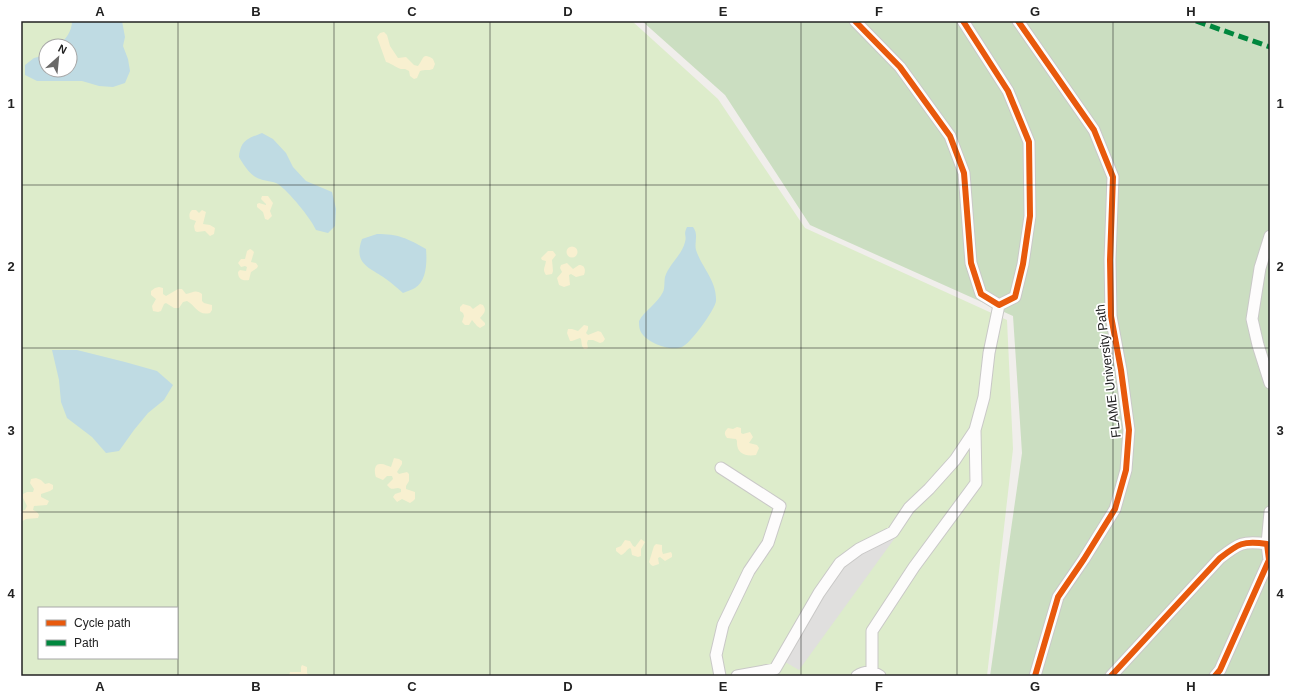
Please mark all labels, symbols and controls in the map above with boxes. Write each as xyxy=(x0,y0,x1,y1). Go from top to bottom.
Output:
text: A xyxy=(95,4,105,19)
text: B xyxy=(251,4,261,19)
text: C xyxy=(407,4,417,19)
text: D xyxy=(563,4,573,19)
text: E xyxy=(719,4,728,19)
text: F xyxy=(875,4,883,19)
text: G xyxy=(1030,4,1040,19)
text: H xyxy=(1186,4,1196,19)
north arrow xyxy=(38,38,78,78)
text: N xyxy=(56,42,69,56)
text: 1 xyxy=(7,96,15,111)
text: 1 xyxy=(1276,96,1284,111)
text: 2 xyxy=(7,259,15,274)
text: 2 xyxy=(1276,259,1284,274)
street label: FLAME University Path xyxy=(1092,303,1124,439)
text: 3 xyxy=(7,423,15,438)
text: 3 xyxy=(1276,423,1284,438)
text: 4 xyxy=(7,586,15,601)
text: 4 xyxy=(1276,586,1284,601)
legend xyxy=(38,607,178,659)
text: Cycle path xyxy=(74,616,131,630)
text: Path xyxy=(74,636,99,650)
text: A xyxy=(95,679,105,694)
text: B xyxy=(251,679,261,694)
text: C xyxy=(407,679,417,694)
text: D xyxy=(563,679,573,694)
text: E xyxy=(719,679,728,694)
text: F xyxy=(875,679,883,694)
text: G xyxy=(1030,679,1040,694)
text: H xyxy=(1186,679,1196,694)

